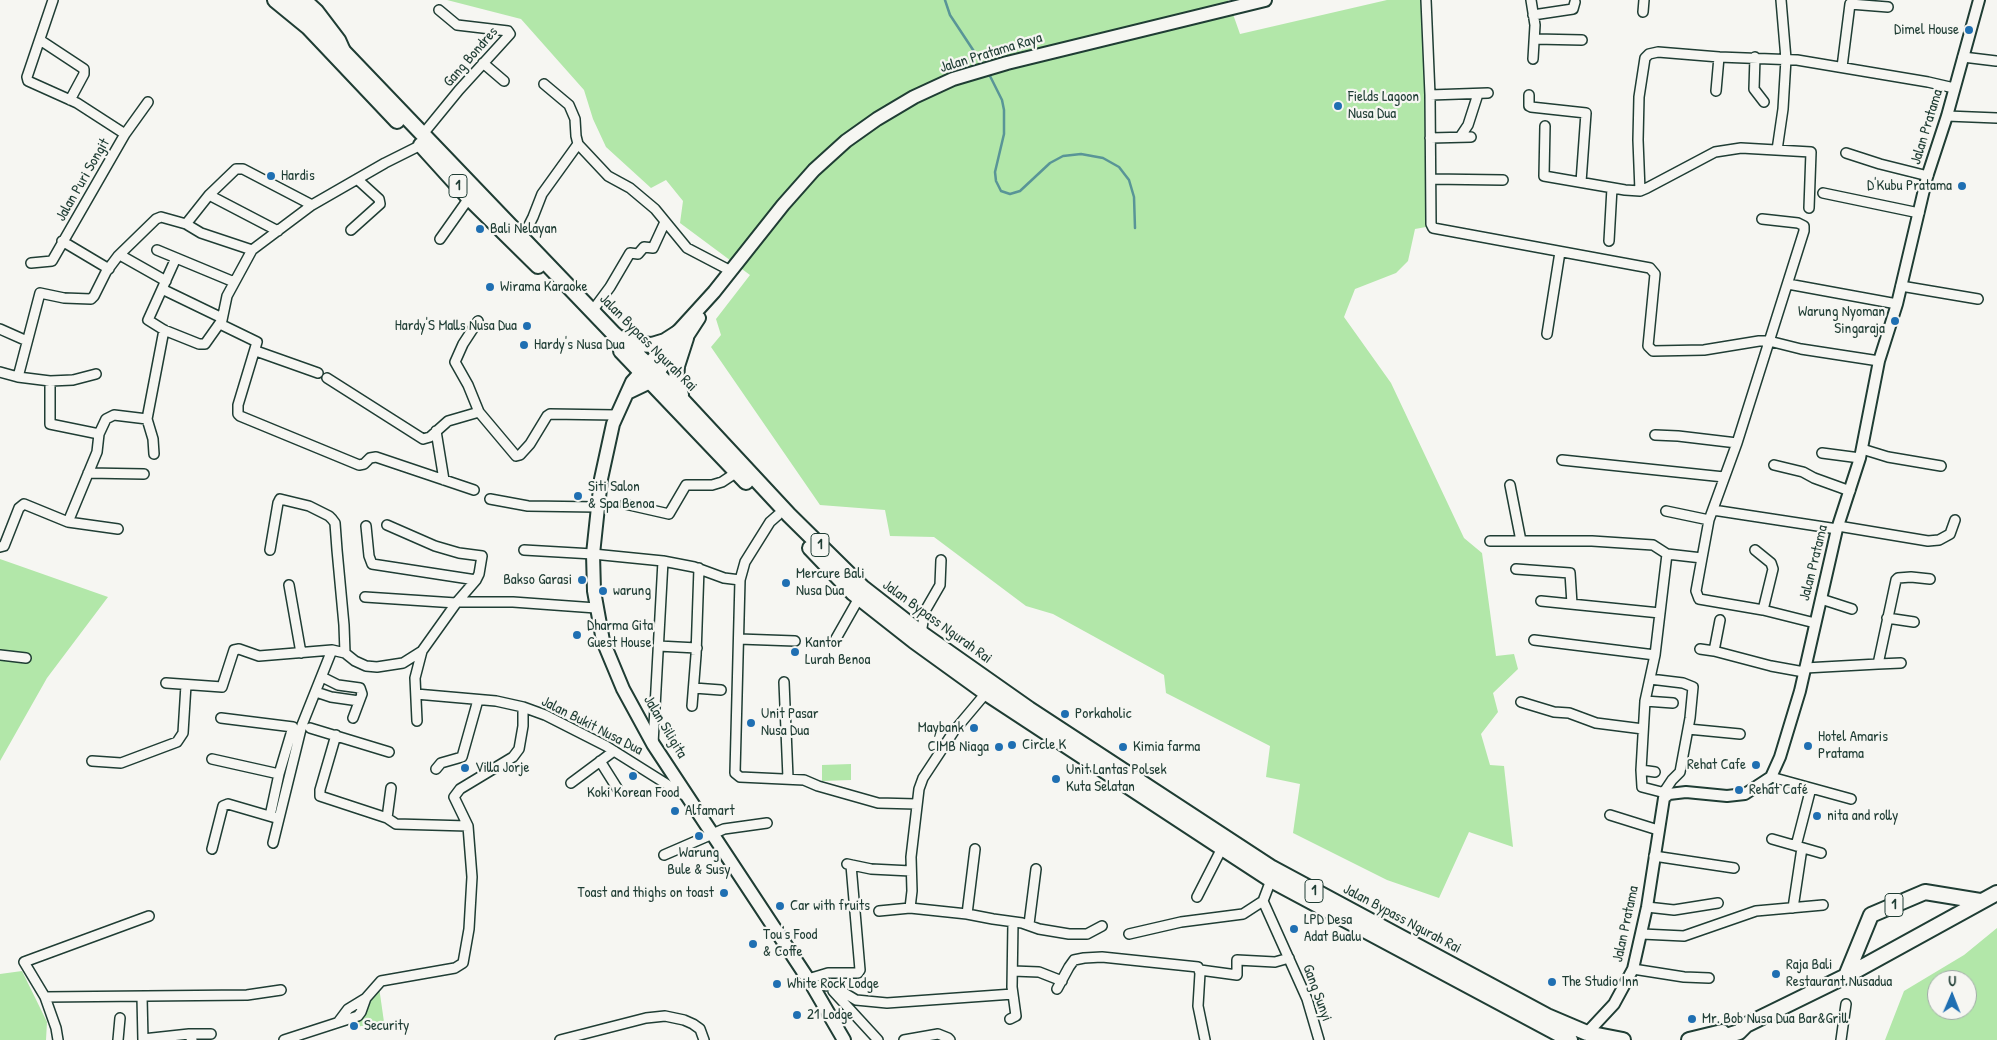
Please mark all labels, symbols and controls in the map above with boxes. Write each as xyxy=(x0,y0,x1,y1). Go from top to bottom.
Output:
place label: Dimel House xyxy=(1894,21,1959,39)
street label: Gang Bondres xyxy=(440,23,502,91)
marker: Dimel House xyxy=(1963,24,1975,36)
street label: Jalan Pratama Raya xyxy=(938,29,1044,77)
street label: Jalan Pratama xyxy=(1907,87,1947,167)
place label: Fields Lagoon Nusa Dua xyxy=(1348,88,1419,123)
marker: Fields Lagoon Nusa Dua xyxy=(1332,100,1344,112)
street label: Jalan Puri Songit xyxy=(52,136,114,224)
place label: Hardis xyxy=(281,167,315,185)
marker: Hardis xyxy=(265,170,277,182)
road number: 1 xyxy=(449,175,467,198)
place label: D'Kubu Pratama xyxy=(1867,177,1952,195)
marker: D'Kubu Pratama xyxy=(1956,180,1968,192)
place label: Bali Nelayan xyxy=(490,220,557,238)
marker: Bali Nelayan xyxy=(474,223,486,235)
place label: Wirama Karaoke xyxy=(500,278,587,296)
marker: Wirama Karaoke xyxy=(484,281,496,293)
street label: Jalan Bypass Ngurah Rai xyxy=(595,290,701,396)
place label: Warung Nyoman Singaraja xyxy=(1798,303,1885,338)
marker: Warung Nyoman Singaraja xyxy=(1889,315,1901,327)
place label: Hardy'S Malls Nusa Dua xyxy=(395,317,517,335)
marker: Hardy'S Malls Nusa Dua xyxy=(521,320,533,332)
place label: Hardy's Nusa Dua xyxy=(534,336,625,354)
marker: Hardy's Nusa Dua xyxy=(518,339,530,351)
place label: Siti Salon & Spa Benoa xyxy=(588,478,654,513)
marker: Siti Salon & Spa Benoa xyxy=(572,490,584,502)
street label: Jalan Pratama xyxy=(1796,523,1832,603)
road number: 1 xyxy=(811,534,829,556)
place label: Mercure Bali Nusa Dua xyxy=(796,565,865,600)
place label: Bakso Garasi xyxy=(503,571,572,589)
marker: Bakso Garasi xyxy=(576,574,588,586)
street label: Jalan Bypass Ngurah Rai xyxy=(879,576,995,668)
marker: Mercure Bali Nusa Dua xyxy=(780,577,792,589)
place label: warung xyxy=(613,582,651,600)
marker: warung xyxy=(597,585,609,597)
place label: Dharma Gita Guest House xyxy=(587,617,653,652)
marker: Dharma Gita Guest House xyxy=(571,629,583,641)
place label: Kantor Lurah Benoa xyxy=(805,634,870,669)
marker: Kantor Lurah Benoa xyxy=(789,646,801,658)
street label: Jalan Siligita xyxy=(639,692,691,762)
street label: Jalan Bukit Nusa Dua xyxy=(538,693,646,759)
place label: Unit Pasar Nusa Dua xyxy=(761,705,819,740)
place label: Porkaholic xyxy=(1075,705,1132,723)
marker: Porkaholic xyxy=(1059,708,1071,720)
marker: Unit Pasar Nusa Dua xyxy=(745,717,757,729)
place label: Maybank xyxy=(918,719,964,737)
marker: Maybank xyxy=(968,722,980,734)
place label: Hotel Amaris Pratama xyxy=(1818,728,1888,763)
place label: Circle K xyxy=(1022,736,1066,754)
place label: CIMB Niaga xyxy=(928,738,989,756)
place label: Kimia farma xyxy=(1133,738,1200,756)
marker: Circle K xyxy=(1006,739,1018,751)
marker: Hotel Amaris Pratama xyxy=(1802,740,1814,752)
marker: CIMB Niaga xyxy=(993,741,1005,753)
marker: Kimia farma xyxy=(1117,741,1129,753)
place label: Rehat Cafe xyxy=(1687,756,1746,774)
place label: Villa Jorje xyxy=(475,759,529,777)
marker: Rehat Cafe xyxy=(1750,759,1762,771)
place label: Unit Lantas Polsek Kuta Selatan xyxy=(1066,761,1167,796)
marker: Villa Jorje xyxy=(459,762,471,774)
marker: Koki Korean Food xyxy=(627,770,639,782)
marker: Unit Lantas Polsek Kuta Selatan xyxy=(1050,773,1062,785)
place label: Rehat Café xyxy=(1749,781,1808,799)
place label: Koki Korean Food xyxy=(587,784,679,802)
marker: Rehat Café xyxy=(1733,784,1745,796)
place label: Alfamart xyxy=(685,802,735,820)
marker: Alfamart xyxy=(669,805,681,817)
place label: nita and rolly xyxy=(1827,807,1898,825)
marker: nita and rolly xyxy=(1811,810,1823,822)
marker: Warung Bule & Susy xyxy=(693,830,705,842)
place label: Warung Bule & Susy xyxy=(667,844,731,879)
road number: 1 xyxy=(1305,879,1323,902)
street label: Jalan Bypass Ngurah Rai xyxy=(1340,880,1464,958)
place label: Toast and thighs on toast xyxy=(577,884,714,902)
street label: Jalan Pratama xyxy=(1609,884,1643,964)
marker: Toast and thighs on toast xyxy=(718,887,730,899)
road number: 1 xyxy=(1885,894,1903,916)
place label: Car with fruits xyxy=(790,897,870,915)
marker: Car with fruits xyxy=(774,900,786,912)
place label: LPD Desa Adat Bualu xyxy=(1304,911,1361,946)
marker: LPD Desa Adat Bualu xyxy=(1288,923,1300,935)
place label: Tou's Food & Coffe xyxy=(763,926,817,961)
marker: Tou's Food & Coffe xyxy=(747,938,759,950)
place label: Raja Bali Restaurant Nusadua xyxy=(1786,956,1892,991)
street label: Gang Sunyi xyxy=(1298,962,1336,1024)
marker: Raja Bali Restaurant Nusadua xyxy=(1770,968,1782,980)
north arrow xyxy=(1927,970,1977,1020)
text: U xyxy=(1948,971,1956,990)
place label: The Studio Inn xyxy=(1562,973,1639,991)
place label: White Rock Lodge xyxy=(787,975,879,993)
marker: The Studio Inn xyxy=(1546,976,1558,988)
marker: White Rock Lodge xyxy=(771,978,783,990)
place label: 21 Lodge xyxy=(807,1006,853,1024)
marker: 21 Lodge xyxy=(791,1009,803,1021)
place label: Mr. Bob Nusa Dua Bar&Grill xyxy=(1702,1010,1848,1028)
marker: Mr. Bob Nusa Dua Bar&Grill xyxy=(1686,1013,1698,1025)
place label: Security xyxy=(364,1017,409,1035)
marker: Security xyxy=(348,1020,360,1032)

